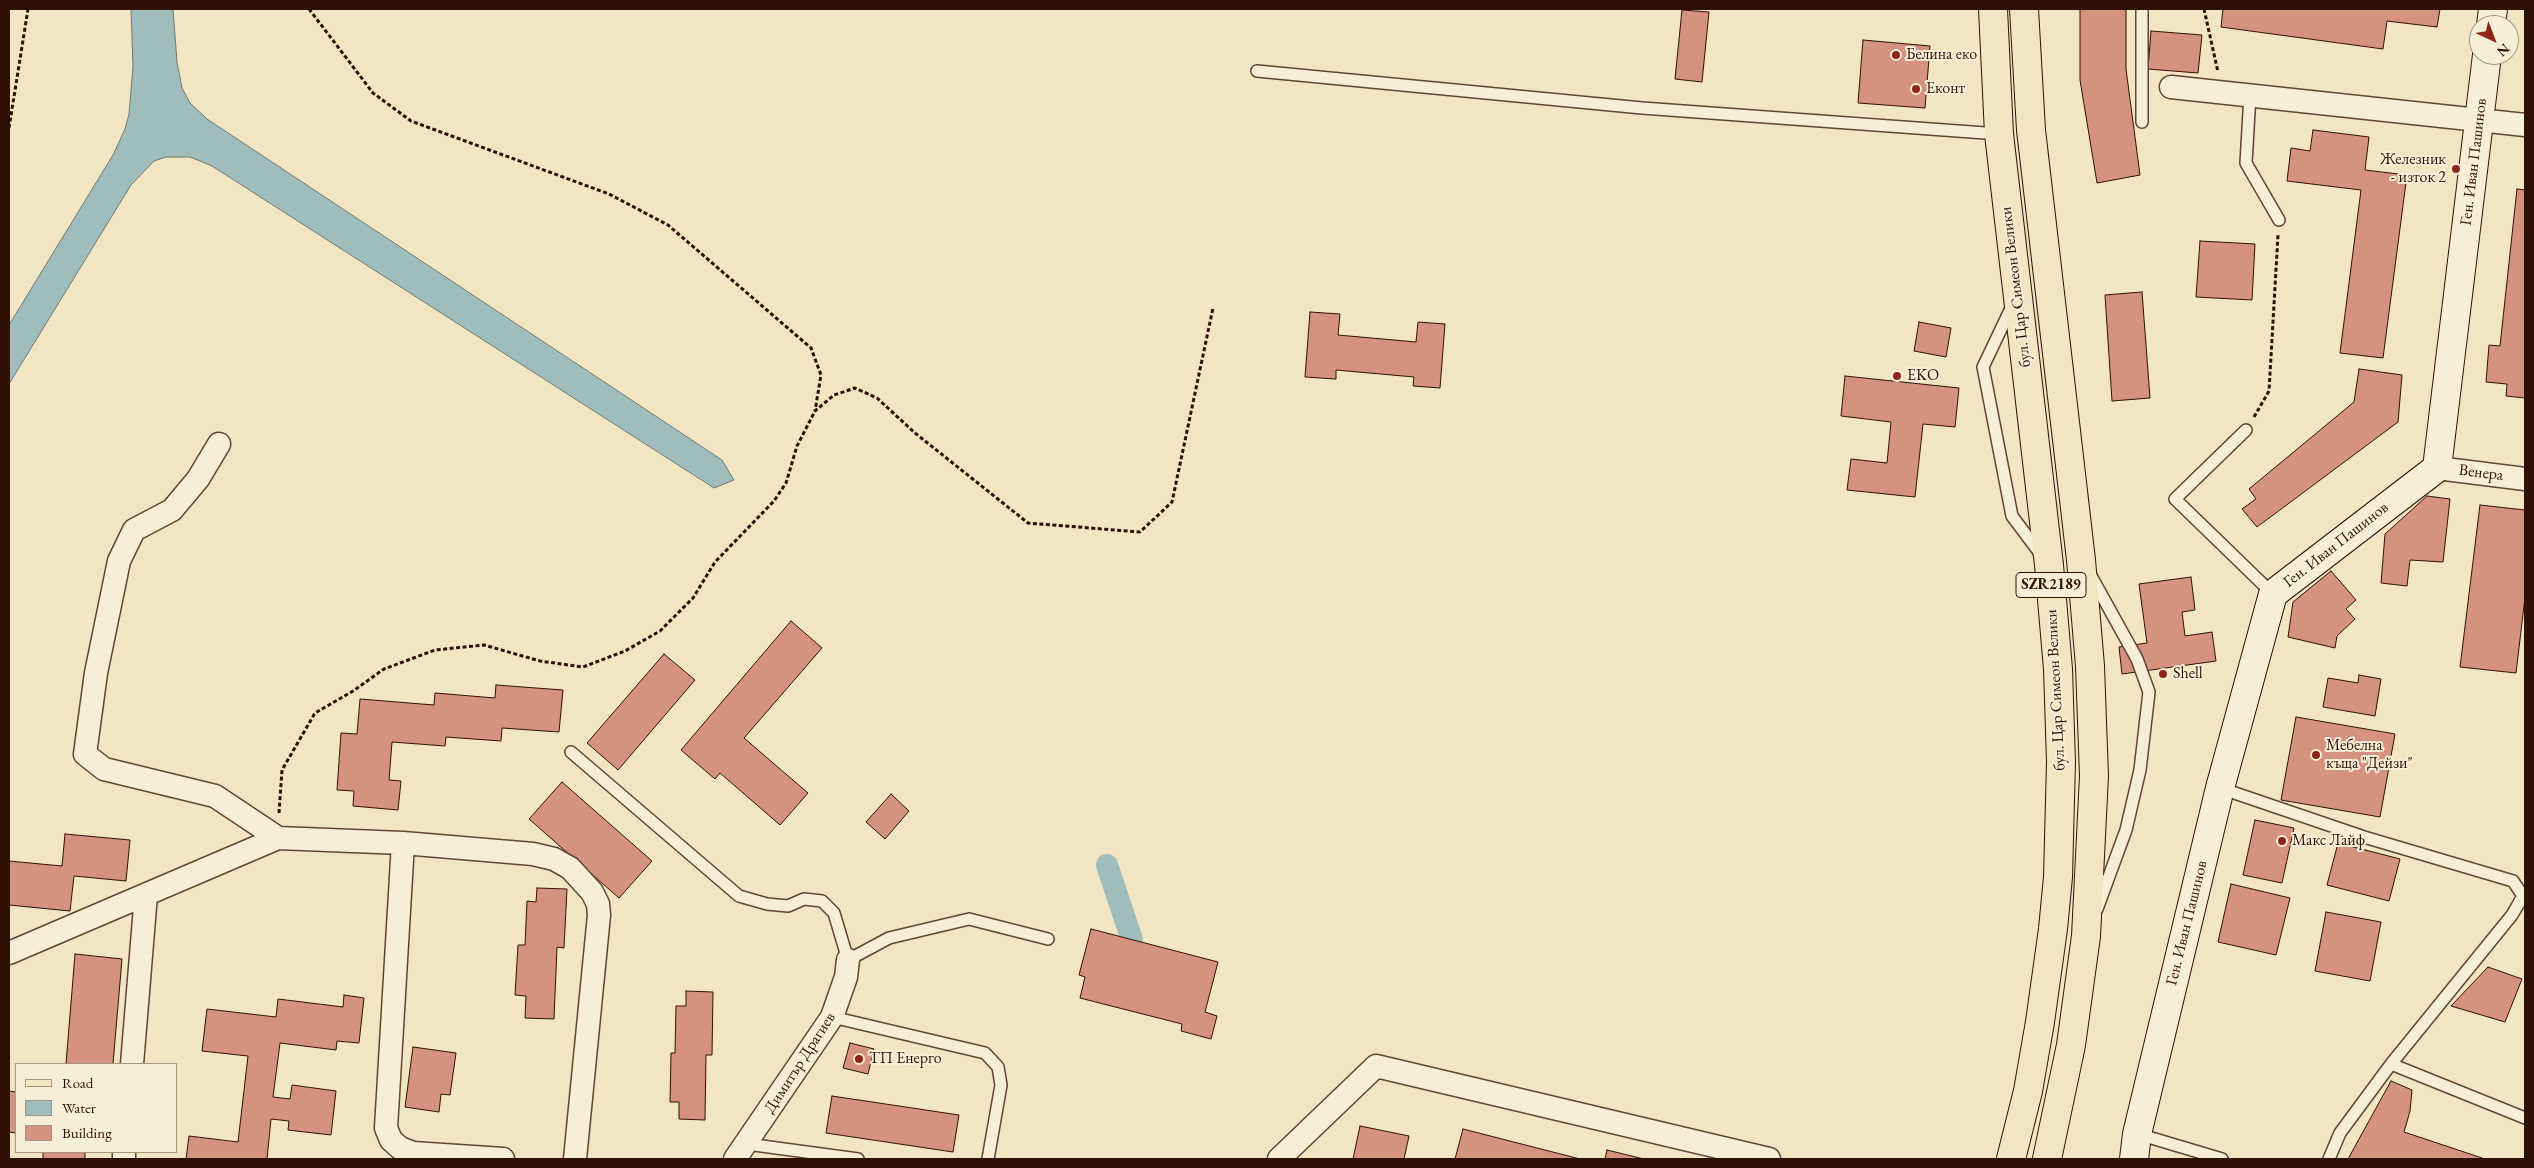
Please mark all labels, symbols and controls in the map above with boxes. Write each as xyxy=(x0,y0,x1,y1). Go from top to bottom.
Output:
north arrow xyxy=(2469,15,2519,65)
text: N xyxy=(2493,40,2514,61)
place label: Белина еко xyxy=(1906,45,1977,65)
marker: Белина еко xyxy=(1890,49,1902,61)
place label: Еконт xyxy=(1926,79,1965,99)
marker: Еконт xyxy=(1910,83,1922,95)
street label: Ген. Иван Пашинов xyxy=(2457,97,2491,227)
place label: Железник - изток 2 xyxy=(2380,150,2446,188)
marker: Железник - изток 2 xyxy=(2450,163,2462,175)
street label: бул. Цар Симеон Велики xyxy=(1997,205,2035,369)
place label: EKO xyxy=(1907,366,1939,386)
marker: EKO xyxy=(1891,370,1903,382)
street label: Венера xyxy=(2458,461,2504,485)
street label: Ген. Иван Пашинов xyxy=(2280,498,2392,592)
road number: SZR2189 xyxy=(2016,572,2086,598)
street label: бул. Цар Симеон Велики xyxy=(2042,609,2070,771)
place label: Shell xyxy=(2173,664,2203,684)
marker: Shell xyxy=(2157,668,2169,680)
place label: Мебелна къща "Дейзи" xyxy=(2326,736,2413,774)
marker: Мебелна къща "Дейзи" xyxy=(2310,749,2322,761)
place label: Макс Лайф xyxy=(2292,831,2365,851)
marker: Макс Лайф xyxy=(2276,835,2288,847)
street label: Ген. Иван Пашинов xyxy=(2162,859,2212,987)
street label: Димитър Драгиев xyxy=(760,1009,840,1117)
place label: ТП Енерго xyxy=(869,1049,942,1069)
marker: ТП Енерго xyxy=(853,1053,865,1065)
legend xyxy=(15,1063,178,1153)
text: Road xyxy=(62,1073,93,1092)
text: Water xyxy=(62,1098,96,1117)
text: Building xyxy=(62,1123,112,1142)

